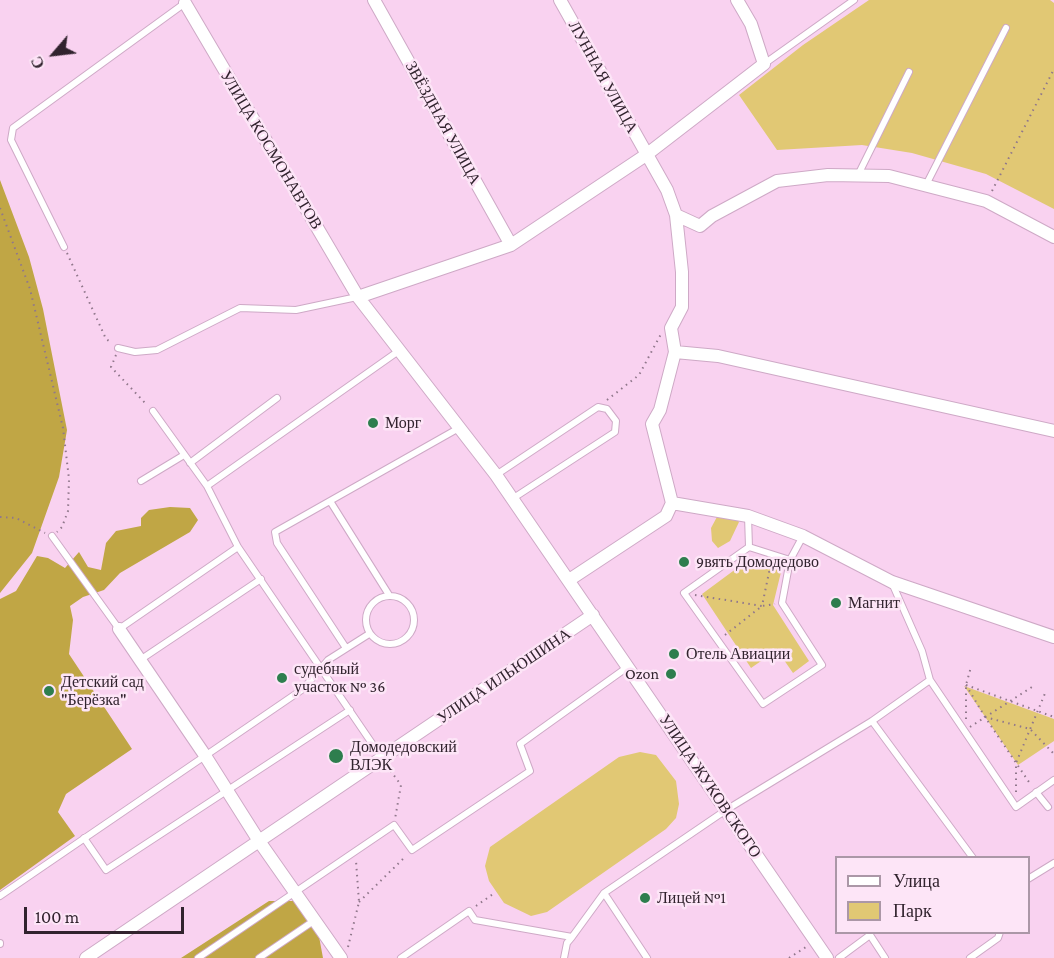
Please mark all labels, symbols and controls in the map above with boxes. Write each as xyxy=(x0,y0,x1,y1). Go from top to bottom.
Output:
street label: ЛУННАЯ УЛИЦА xyxy=(564,17,642,137)
north arrow xyxy=(24,24,84,84)
text: С xyxy=(27,54,48,72)
street label: ЗВЁЗДНАЯ УЛИЦА xyxy=(401,58,485,188)
street label: УЛИЦА КОСМОНАВТОВ xyxy=(216,67,326,233)
place label: Морг xyxy=(385,413,421,433)
marker: Морг xyxy=(366,416,380,430)
place label: 9вять Домодедово xyxy=(696,552,819,572)
marker: 9вять Домодедово xyxy=(677,555,691,569)
place label: Магнит xyxy=(848,593,900,613)
marker: Магнит xyxy=(829,596,843,610)
street label: УЛИЦА ИЛЬЮШИНА xyxy=(434,624,574,728)
place label: Отель Авиации xyxy=(686,644,790,664)
marker: Отель Авиации xyxy=(667,647,681,661)
place label: судебный участок № 36 xyxy=(294,659,385,697)
place label: Ozon xyxy=(625,664,659,684)
marker: Ozon xyxy=(664,667,678,681)
marker: судебный участок № 36 xyxy=(275,671,289,685)
place label: Детский сад "Берёзка" xyxy=(61,672,144,710)
marker: Детский сад "Берёзка" xyxy=(42,684,56,698)
street label: УЛИЦА ЖУКОВСКОГО xyxy=(655,711,765,861)
place label: Домодедовский ВЛЭК xyxy=(350,737,457,775)
marker: Домодедовский ВЛЭК xyxy=(327,747,345,765)
legend xyxy=(835,856,1030,934)
text: Улица xyxy=(893,871,940,891)
place label: Лицей №1 xyxy=(657,888,726,908)
marker: Лицей №1 xyxy=(638,891,652,905)
scale bar xyxy=(27,895,188,933)
text: Парк xyxy=(893,901,932,921)
text: 100 m xyxy=(35,907,79,927)

